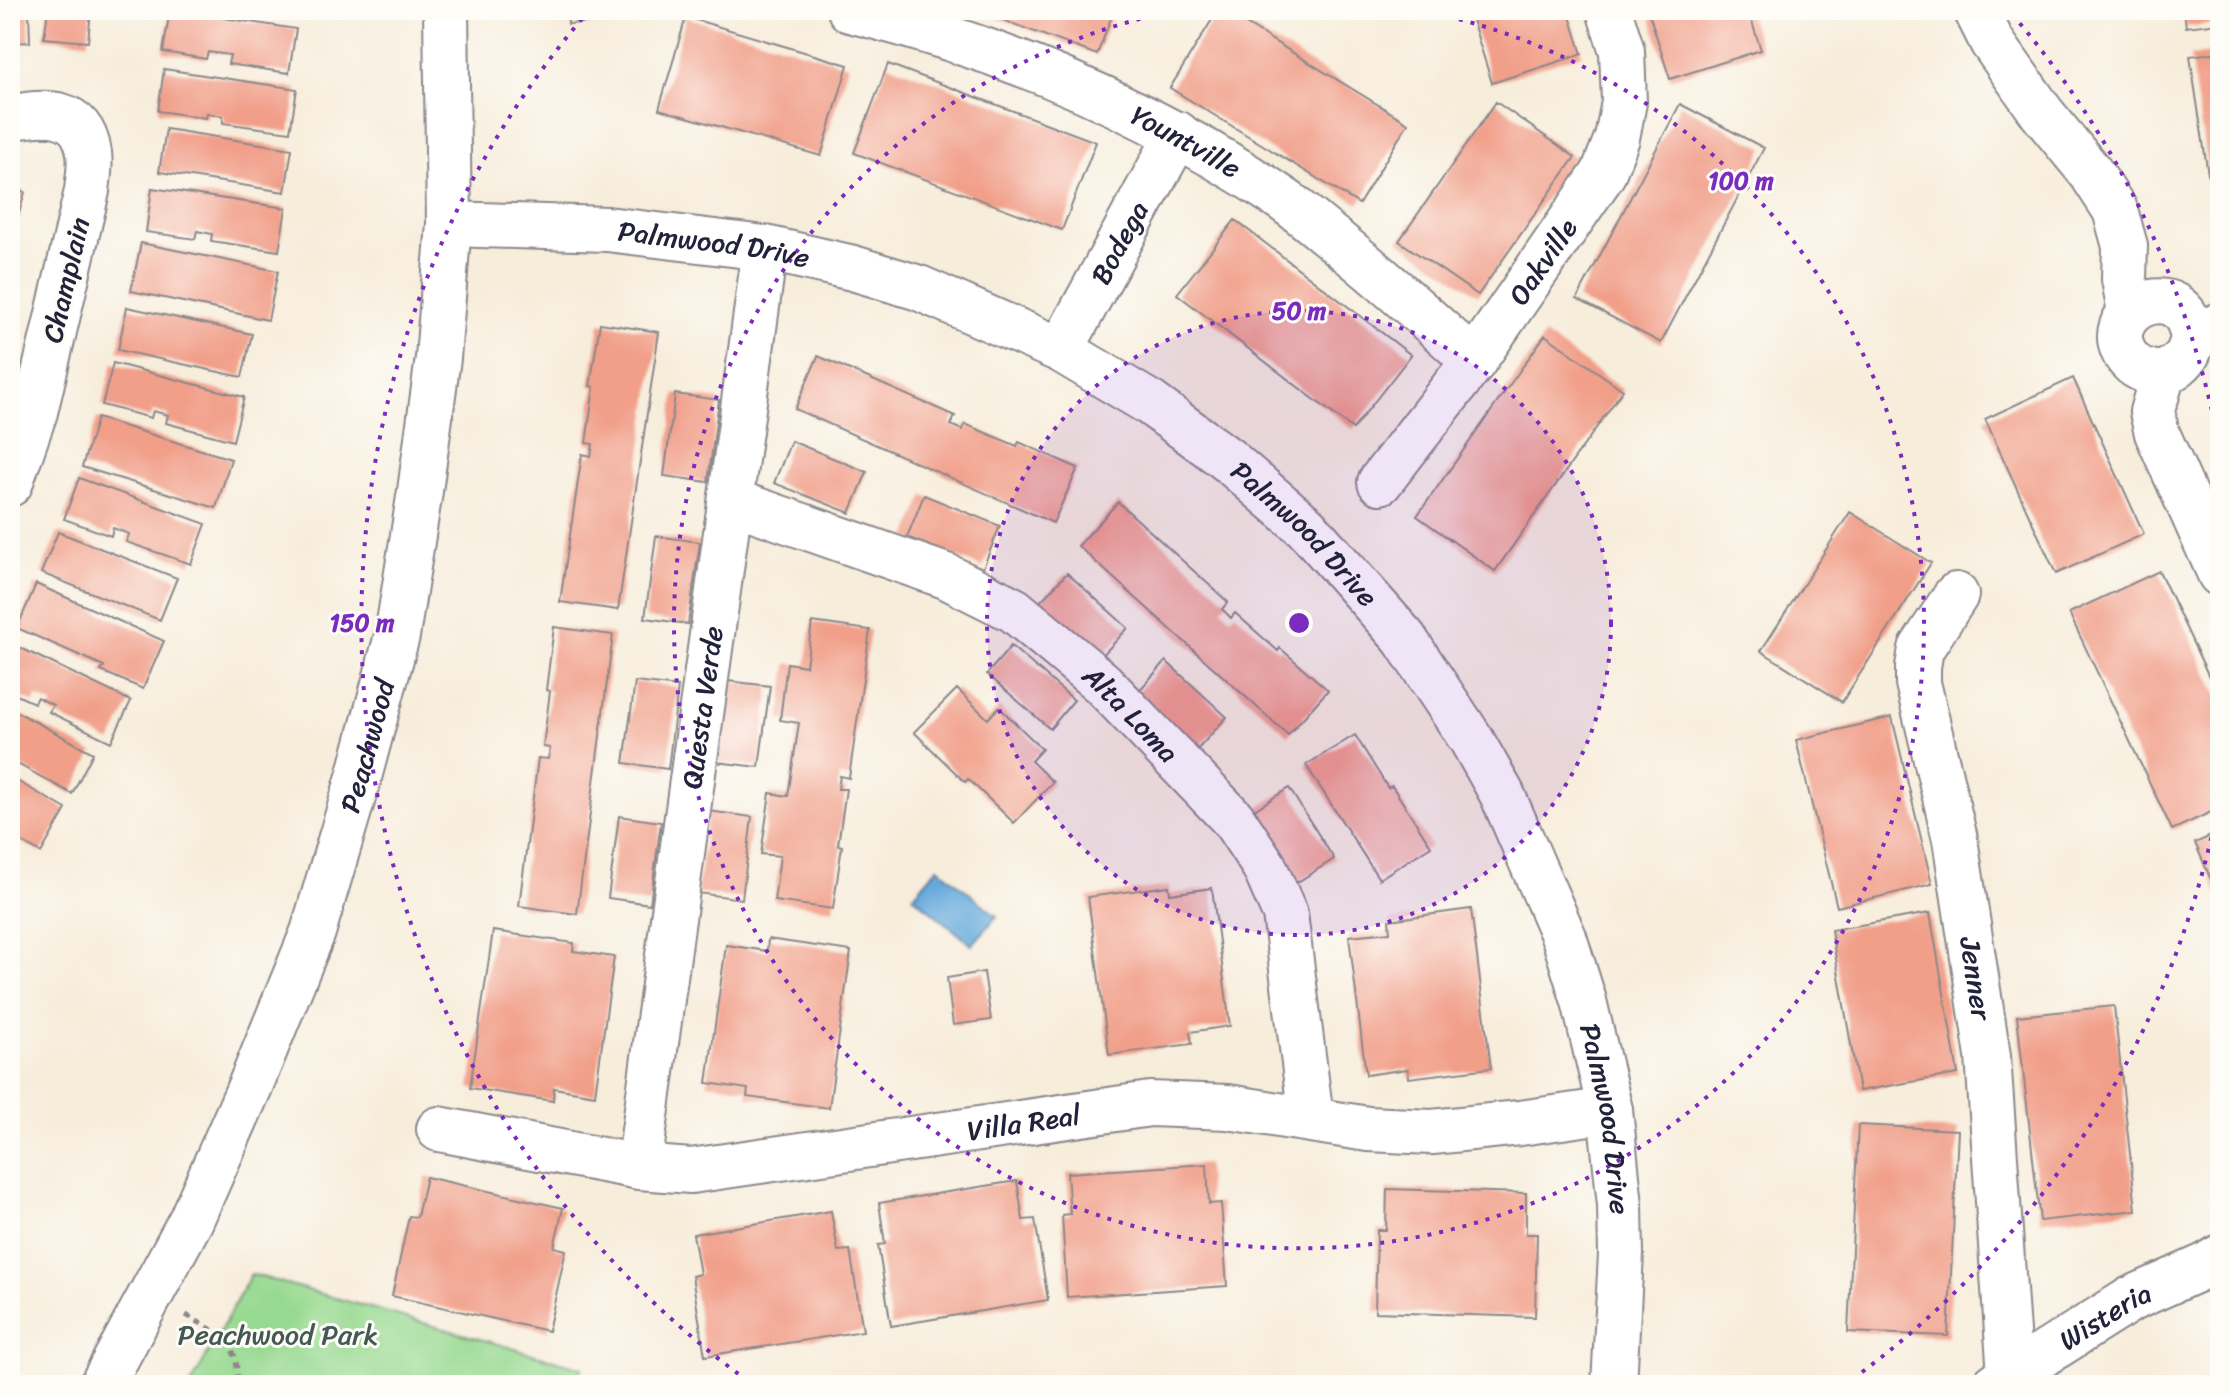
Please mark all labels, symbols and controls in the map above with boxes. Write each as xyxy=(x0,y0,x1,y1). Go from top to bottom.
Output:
street label: Yountville xyxy=(1122,91,1251,192)
text: 100 m xyxy=(1708,160,1774,202)
street label: Bodega xyxy=(1076,192,1162,294)
street label: Palmwood Drive xyxy=(615,206,815,282)
street label: Oakville xyxy=(1495,208,1590,316)
street label: Champlain xyxy=(28,212,104,348)
text: 50 m xyxy=(1272,290,1327,332)
street label: Palmwood Drive xyxy=(1219,448,1391,618)
text: 150 m xyxy=(330,602,395,644)
centre of rings xyxy=(1285,609,1313,637)
street label: Questa Verde xyxy=(667,623,737,792)
street label: Alta Loma xyxy=(1071,651,1191,774)
street label: Peachwood xyxy=(325,672,409,819)
street label: Jenner xyxy=(1946,932,2007,1025)
street label: Palmwood Drive xyxy=(1566,1018,1645,1215)
street label: Villa Real xyxy=(964,1090,1085,1155)
street label: Wisteria xyxy=(2049,1268,2159,1364)
park label: Peachwood Park xyxy=(178,1310,378,1359)

